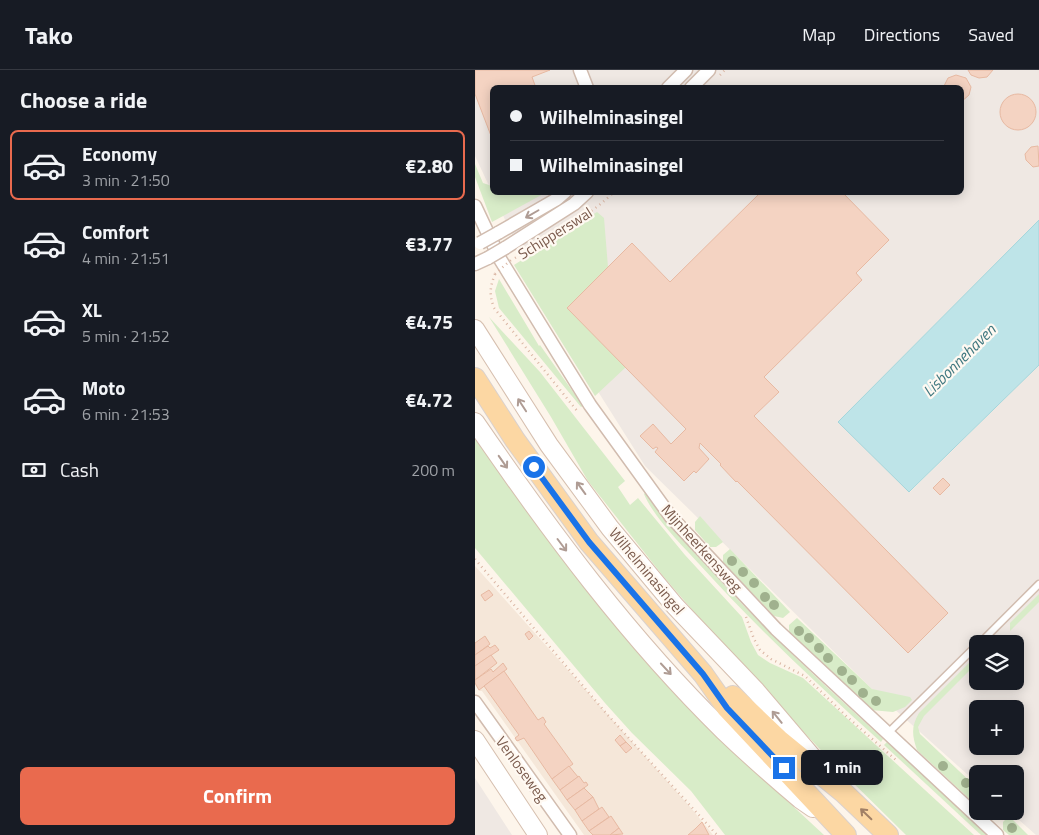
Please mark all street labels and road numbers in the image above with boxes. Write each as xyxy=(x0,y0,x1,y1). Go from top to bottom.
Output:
street label: Schipperswal xyxy=(513,201,597,265)
street label: Mijnheerkensweg xyxy=(656,499,748,597)
street label: Wilhelminasingel xyxy=(604,522,690,620)
street label: Venloseweg xyxy=(490,731,554,807)

